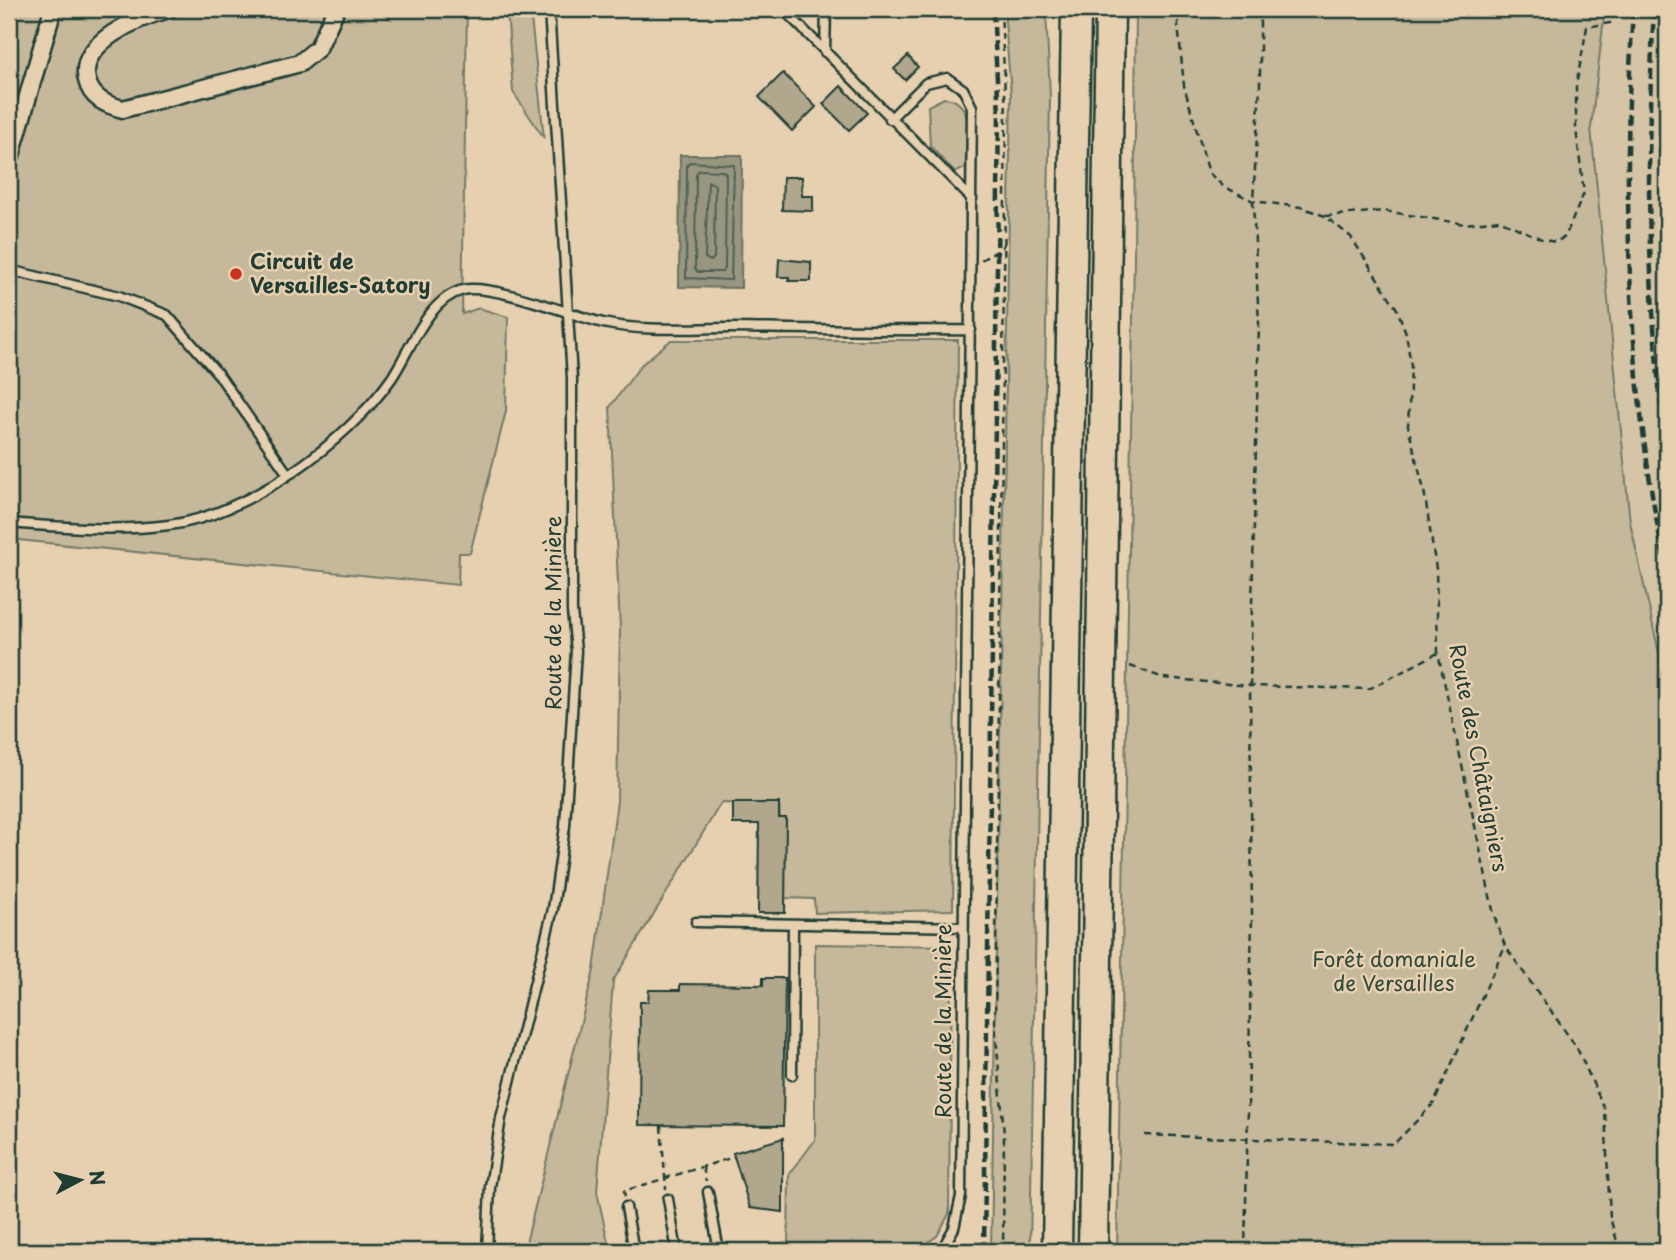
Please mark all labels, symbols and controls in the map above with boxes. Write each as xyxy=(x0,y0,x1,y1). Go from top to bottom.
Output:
place label: Circuit de Versailles-Satory xyxy=(250,244,430,300)
marker: Circuit de Versailles-Satory xyxy=(228,266,244,282)
street label: Route de la Minière xyxy=(536,516,568,710)
street label: Route des Châtaigniers xyxy=(1442,641,1518,875)
street label: Route de la Minière xyxy=(926,924,958,1118)
park label: Forêt domaniale de Versailles xyxy=(1312,942,1476,998)
north arrow xyxy=(46,1144,116,1214)
text: N xyxy=(83,1169,113,1187)

